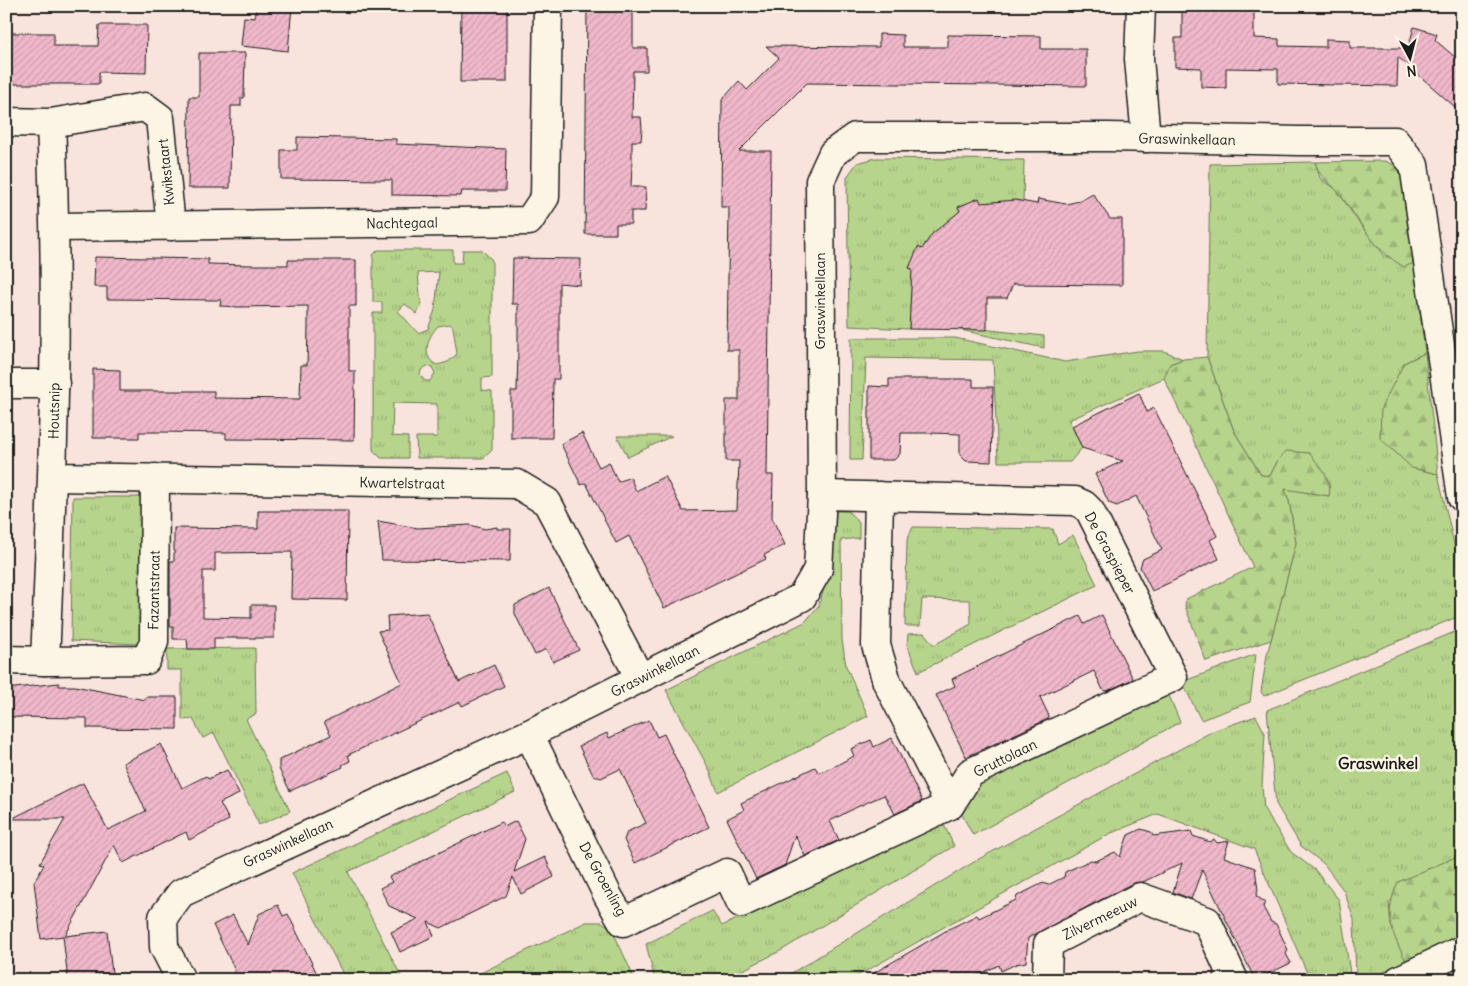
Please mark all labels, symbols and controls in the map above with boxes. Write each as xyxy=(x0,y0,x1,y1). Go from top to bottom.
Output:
north arrow xyxy=(1386,32,1436,82)
text: N xyxy=(1406,61,1417,80)
street label: Graswinkellaan xyxy=(1138,129,1236,149)
street label: Kwikstaart xyxy=(154,137,178,206)
street label: Nachtegaal xyxy=(366,213,438,233)
street label: Graswinkellaan xyxy=(811,252,829,350)
street label: Houtsnip xyxy=(45,383,63,439)
street label: Kwartelstraat xyxy=(359,473,445,493)
street label: De Graspieper xyxy=(1081,509,1139,598)
street label: Fazantstraat xyxy=(144,550,164,630)
street label: Graswinkellaan xyxy=(608,641,702,701)
street label: Gruttolaan xyxy=(970,735,1040,781)
district label: Graswinkel xyxy=(1338,753,1418,773)
street label: Graswinkellaan xyxy=(240,814,336,872)
street label: De Groenling xyxy=(575,839,631,919)
street label: Zilvermeeuw xyxy=(1060,892,1140,944)

